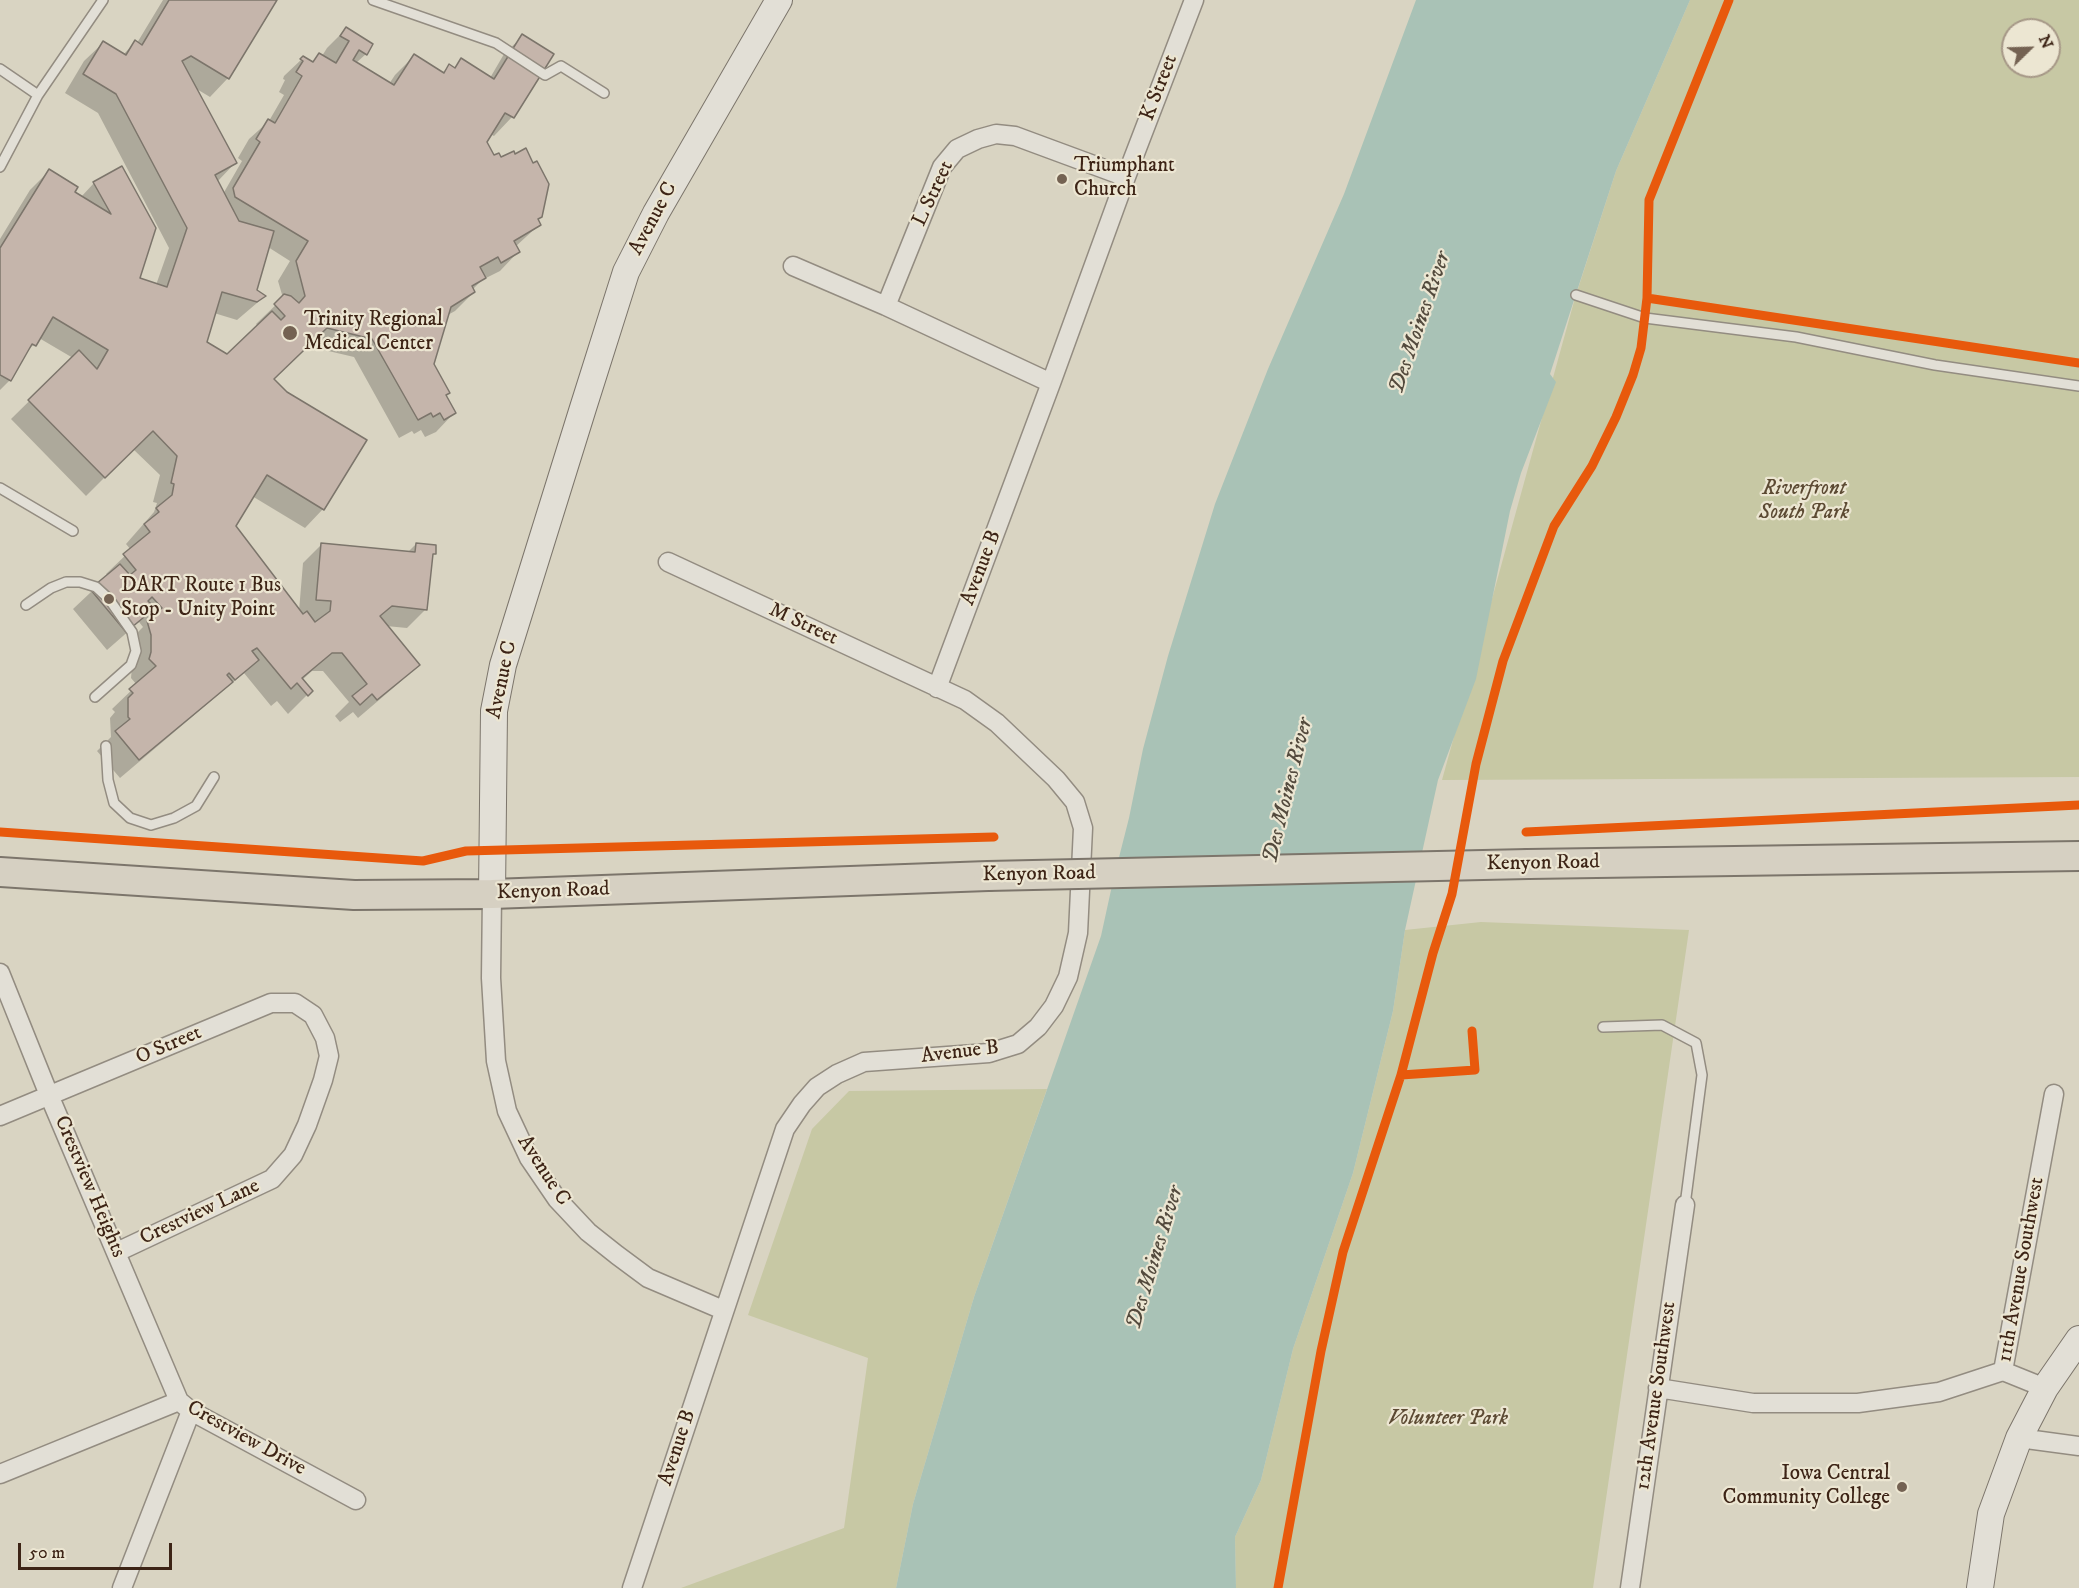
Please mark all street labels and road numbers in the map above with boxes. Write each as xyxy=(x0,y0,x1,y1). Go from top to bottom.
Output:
street label: K Street xyxy=(1136,51,1184,125)
street label: L Street xyxy=(908,157,960,231)
street label: Avenue C xyxy=(624,178,684,260)
street label: Avenue B xyxy=(956,527,1008,609)
street label: M Street xyxy=(764,598,842,652)
street label: Avenue C xyxy=(482,639,524,721)
street label: Kenyon Road xyxy=(1486,850,1600,878)
street label: Kenyon Road xyxy=(982,861,1096,889)
street label: Kenyon Road xyxy=(496,877,610,907)
street label: O Street xyxy=(132,1021,206,1071)
street label: Avenue B xyxy=(920,1036,1000,1070)
street label: Crestview Heights xyxy=(48,1112,130,1262)
street label: Avenue C xyxy=(511,1131,575,1211)
street label: Crestview Lane xyxy=(136,1174,264,1252)
street label: 11th Avenue Southwest xyxy=(1993,1175,2051,1365)
street label: 12th Avenue Southwest xyxy=(1631,1300,1683,1492)
street label: Crestview Drive xyxy=(182,1396,310,1482)
street label: Avenue B xyxy=(654,1407,702,1489)

